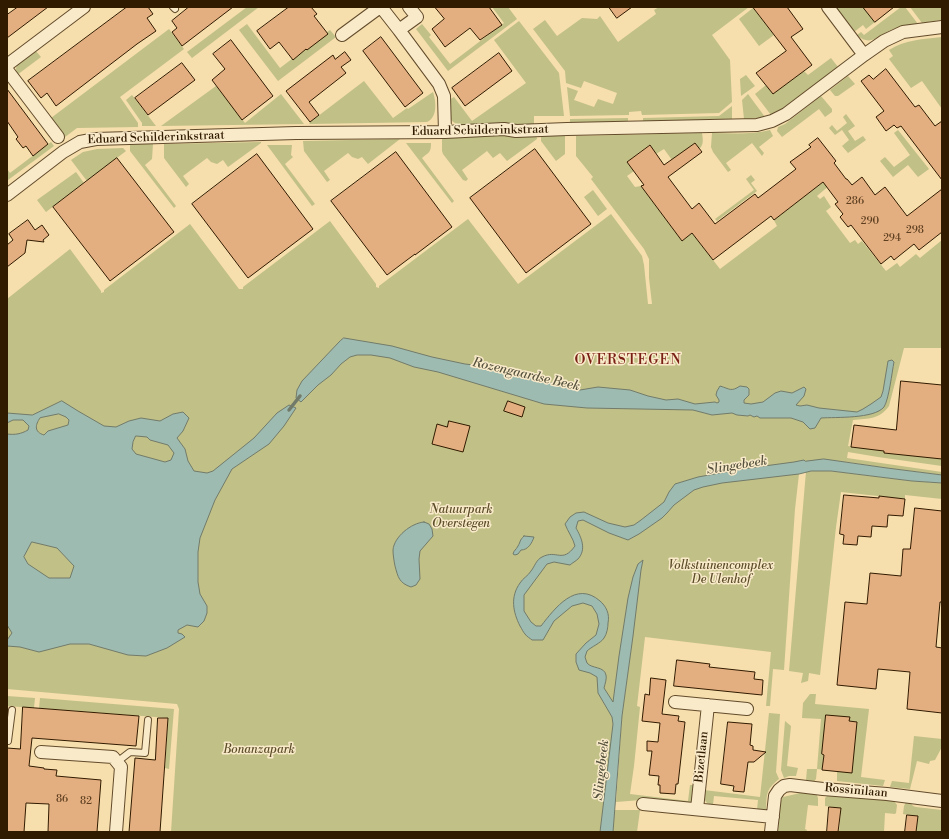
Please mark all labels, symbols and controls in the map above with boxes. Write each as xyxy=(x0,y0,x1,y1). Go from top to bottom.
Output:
street label: Eduard Schilderinkstraat xyxy=(411,123,549,139)
street label: Eduard Schilderinkstraat xyxy=(87,128,225,148)
house number: 286 xyxy=(846,196,864,208)
house number: 290 xyxy=(861,216,879,228)
house number: 298 xyxy=(906,225,924,237)
house number: 294 xyxy=(883,233,901,245)
district label: OVERSTEGEN xyxy=(574,353,682,369)
water label: Rozengaardse Beek xyxy=(471,355,581,395)
water label: Slingebeek xyxy=(706,454,768,478)
park label: Natuurpark Overstegen xyxy=(429,503,493,531)
park label: Volkstuinencomplex De Ulenhof xyxy=(669,559,773,587)
street label: Bizetlaan xyxy=(692,731,712,783)
water label: Slingebeek xyxy=(591,739,613,801)
park label: Bonanzapark xyxy=(223,743,295,757)
street label: Rossinilaan xyxy=(824,781,888,801)
house number: 86 xyxy=(56,794,68,806)
house number: 82 xyxy=(80,796,92,808)

